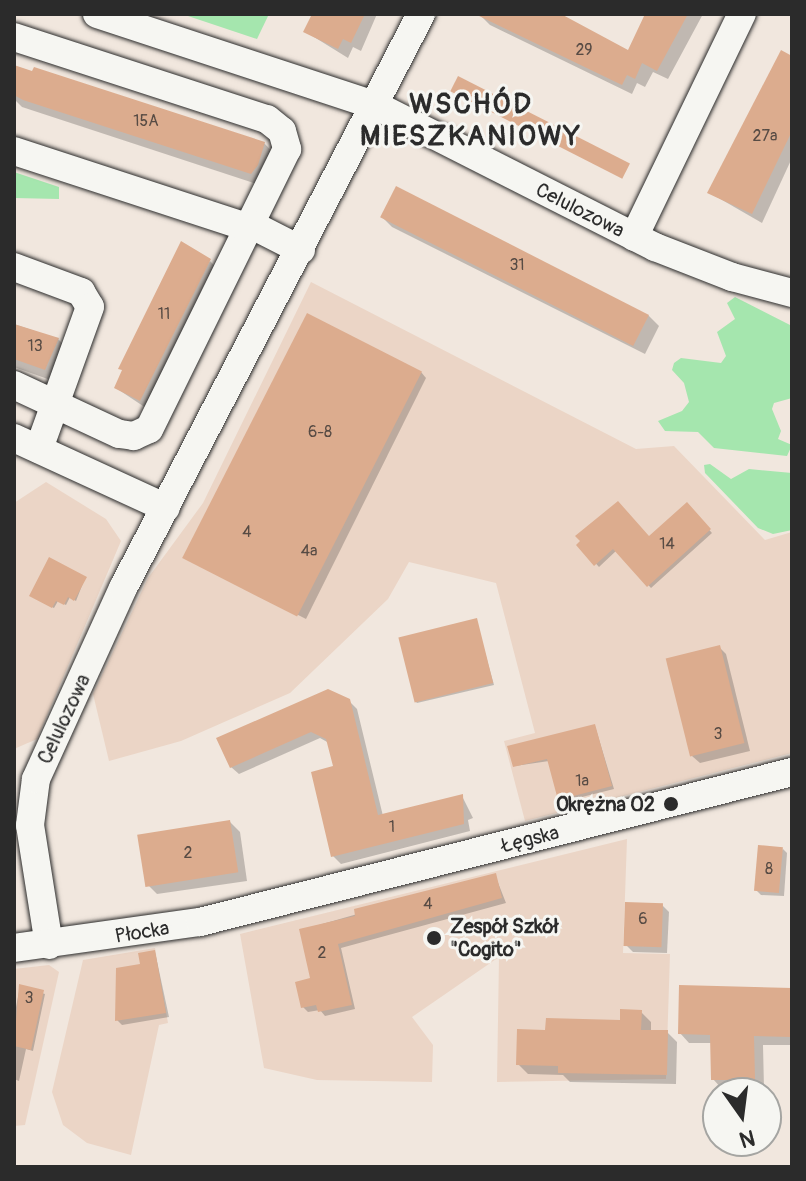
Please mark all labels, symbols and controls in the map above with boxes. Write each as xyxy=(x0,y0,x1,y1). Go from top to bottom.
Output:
house number: 29 xyxy=(575,40,593,60)
district label: WSCHÓD MIESZKANIOWY xyxy=(360,88,582,154)
house number: 15A xyxy=(133,111,159,131)
house number: 27a xyxy=(753,126,777,146)
street label: Celulozowa xyxy=(532,177,628,243)
house number: 31 xyxy=(509,255,525,275)
house number: 11 xyxy=(158,304,170,324)
house number: 13 xyxy=(27,336,43,356)
house number: 6-8 xyxy=(308,422,332,442)
house number: 4 xyxy=(242,522,252,542)
house number: 14 xyxy=(659,534,675,554)
house number: 4a xyxy=(301,541,317,561)
street label: Celulozowa xyxy=(33,670,95,768)
house number: 3 xyxy=(714,724,722,744)
house number: 1a xyxy=(575,771,589,791)
place label: Okrężna 02 xyxy=(556,792,655,816)
marker: Okrężna 02 xyxy=(662,795,680,813)
house number: 1 xyxy=(389,817,395,837)
street label: Łęgska xyxy=(499,820,561,858)
house number: 2 xyxy=(184,843,192,863)
house number: 8 xyxy=(765,859,773,879)
house number: 4 xyxy=(423,894,433,914)
house number: 6 xyxy=(638,909,648,929)
place label: Zespół Szkół "Cogito" xyxy=(450,914,558,961)
street label: Płocka xyxy=(113,916,171,948)
marker: Zespół Szkół "Cogito" xyxy=(425,929,443,947)
house number: 2 xyxy=(318,943,326,963)
house number: 3 xyxy=(25,988,33,1008)
north arrow xyxy=(702,1077,782,1157)
text: N xyxy=(737,1123,758,1154)

